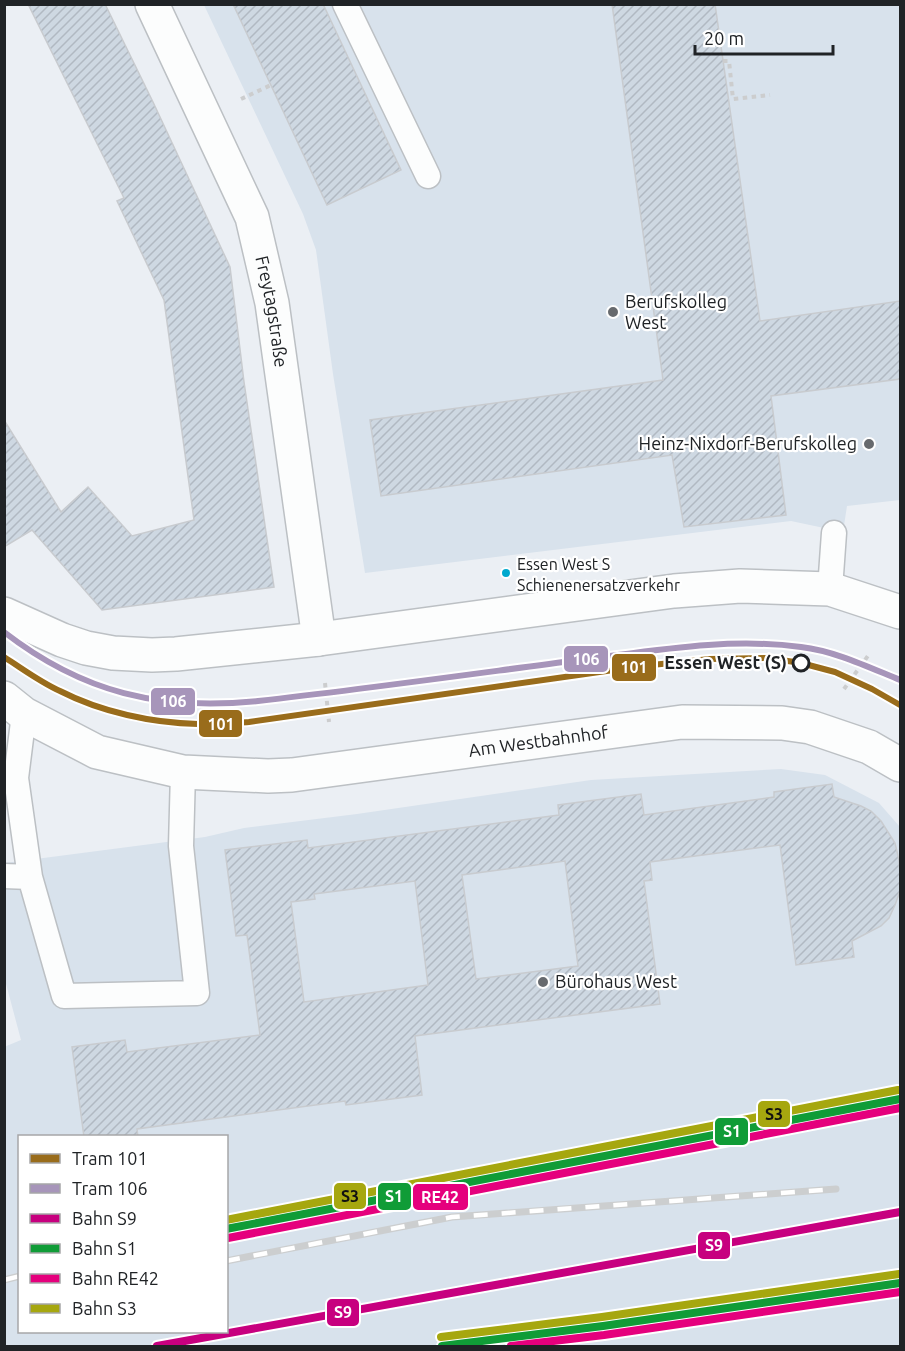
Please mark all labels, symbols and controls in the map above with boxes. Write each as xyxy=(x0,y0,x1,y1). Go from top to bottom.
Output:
scale bar xyxy=(695,18,833,56)
text: 20 m xyxy=(704,28,744,48)
street label: Freytagstraße xyxy=(252,254,292,369)
place label: Berufskolleg West xyxy=(625,291,727,332)
marker: Berufskolleg West xyxy=(606,305,620,319)
place label: Heinz-Nixdorf-Berufskolleg xyxy=(639,433,857,453)
marker: Heinz-Nixdorf-Berufskolleg xyxy=(862,437,876,451)
place label: Essen West S Schienenersatzverkehr xyxy=(517,555,680,594)
marker: Essen West S Schienenersatzverkehr xyxy=(500,567,512,579)
line badge: 106 xyxy=(563,645,609,673)
text: 106 xyxy=(572,650,600,668)
place label: Essen West (S) xyxy=(664,652,787,673)
line badge: 101 xyxy=(611,653,657,682)
marker: Essen West (S) xyxy=(792,654,810,672)
text: 101 xyxy=(620,658,648,676)
line badge: 106 xyxy=(150,687,196,716)
text: 106 xyxy=(159,692,187,710)
line badge: 101 xyxy=(198,709,243,738)
text: 101 xyxy=(207,715,235,733)
street label: Am Westbahnhof xyxy=(467,721,609,760)
place label: Bürohaus West xyxy=(555,971,677,991)
marker: Bürohaus West xyxy=(536,975,550,989)
line badge: S3 xyxy=(757,1100,791,1128)
text: S3 xyxy=(765,1105,783,1123)
line badge: S1 xyxy=(714,1117,749,1146)
text: S1 xyxy=(723,1122,741,1140)
legend xyxy=(18,1135,228,1333)
text: Tram 101 xyxy=(72,1148,148,1168)
text: Tram 106 xyxy=(72,1178,148,1198)
line badge: S3 xyxy=(333,1182,367,1210)
line badge: S1 xyxy=(377,1182,412,1211)
line badge: RE42 xyxy=(412,1183,469,1211)
text: S3 xyxy=(341,1187,359,1205)
text: S1 xyxy=(385,1187,403,1205)
text: RE42 xyxy=(421,1188,459,1206)
text: Bahn S9 xyxy=(72,1208,137,1228)
line badge: S9 xyxy=(697,1231,731,1260)
text: S9 xyxy=(705,1236,723,1254)
text: Bahn S1 xyxy=(72,1238,137,1258)
text: Bahn RE42 xyxy=(72,1268,159,1288)
text: Bahn S3 xyxy=(72,1298,137,1318)
line badge: S9 xyxy=(326,1298,360,1327)
text: S9 xyxy=(334,1303,352,1321)

